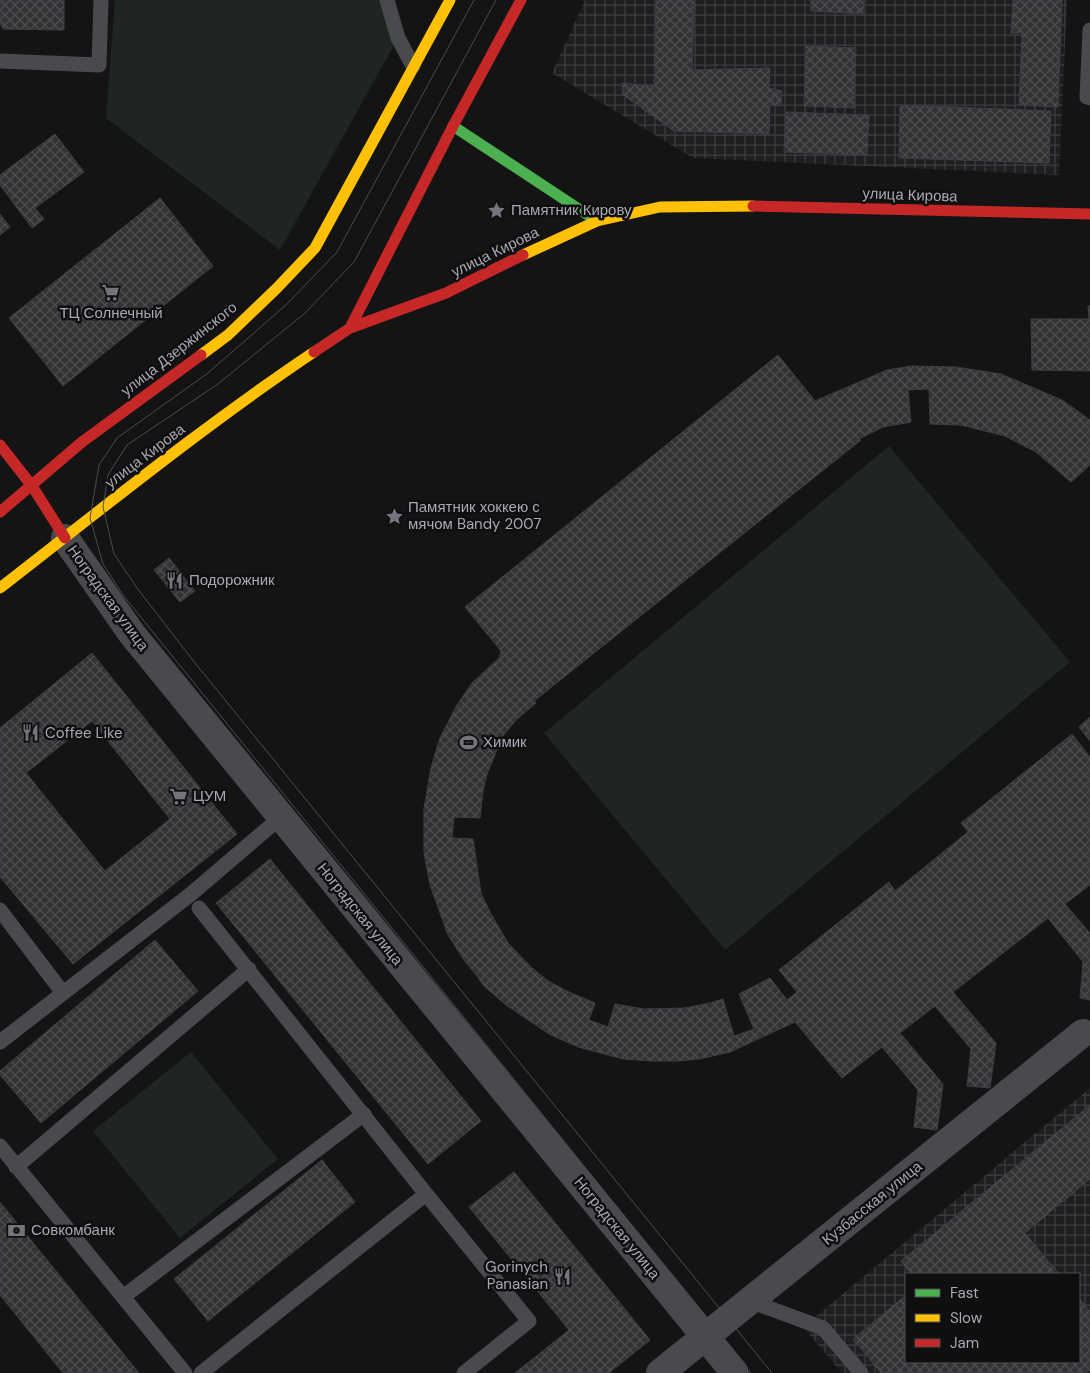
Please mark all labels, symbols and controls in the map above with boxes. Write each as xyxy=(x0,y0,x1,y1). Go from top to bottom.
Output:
street label: улица Кирова xyxy=(862,183,959,207)
place icon: Памятник Кирову xyxy=(487,200,507,220)
place label: Памятник Кирову xyxy=(511,200,632,220)
street label: улица Кирова xyxy=(448,222,543,282)
supermarket icon: ТЦ Солнечный xyxy=(101,282,121,302)
street label: улица Дзержинского xyxy=(117,297,241,401)
place label: ТЦ Солнечный xyxy=(59,303,163,323)
street label: улица Кирова xyxy=(101,419,190,493)
place label: Памятник хоккею с мячом Bandy 2007 xyxy=(408,497,541,534)
place icon: Памятник хоккею с мячом Bandy 2007 xyxy=(384,506,404,526)
street label: Ноградская улица xyxy=(63,541,154,655)
restaurant icon: Подорожник xyxy=(165,570,185,590)
place label: Подорожник xyxy=(189,570,275,590)
restaurant icon: Coffee Like xyxy=(21,723,41,743)
place label: Coffee Like xyxy=(45,723,123,743)
sports icon: Химик xyxy=(459,732,479,752)
place label: Химик xyxy=(483,732,527,752)
supermarket icon: ЦУМ xyxy=(169,786,189,806)
place label: ЦУМ xyxy=(193,786,226,806)
street label: Ноградская улица xyxy=(313,859,408,970)
street label: Кузбасская улица xyxy=(818,1156,927,1250)
street label: Ноградская улица xyxy=(570,1173,665,1284)
bank icon: Совкомбанк xyxy=(7,1220,27,1240)
place label: Совкомбанк xyxy=(31,1220,115,1240)
place label: Gorinych Panasian xyxy=(485,1257,548,1294)
restaurant icon: Gorinych Panasian xyxy=(552,1266,572,1286)
legend xyxy=(905,1273,1080,1363)
text: Fast xyxy=(950,1283,979,1303)
text: Slow xyxy=(950,1308,983,1328)
text: Jam xyxy=(950,1333,979,1353)

